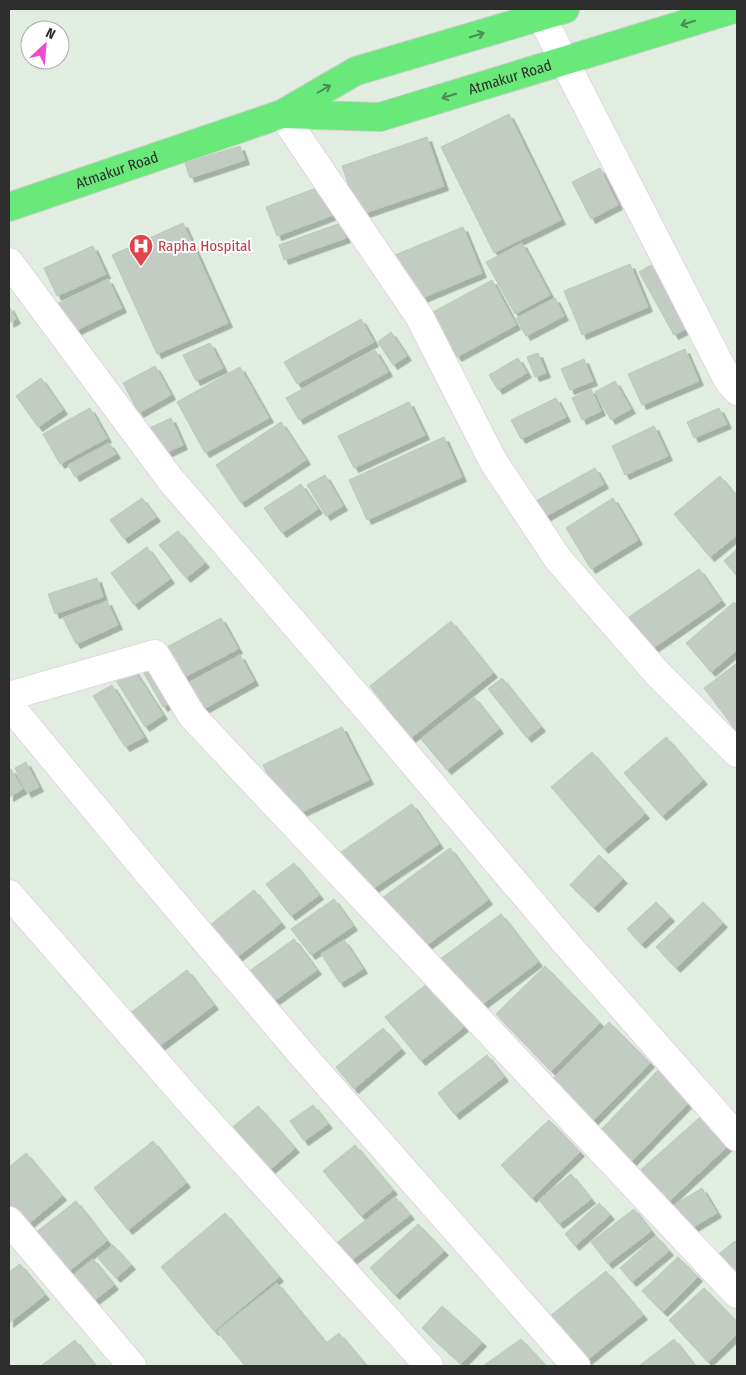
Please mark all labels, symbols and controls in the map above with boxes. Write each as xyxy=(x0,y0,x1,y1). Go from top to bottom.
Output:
one-way arrow xyxy=(680,19,696,29)
north arrow xyxy=(20,20,70,70)
text: N xyxy=(43,24,58,43)
one-way arrow xyxy=(468,30,484,40)
street label: Atmakur Road xyxy=(466,56,554,99)
one-way arrow xyxy=(317,84,331,94)
one-way arrow xyxy=(441,92,457,102)
street label: Atmakur Road xyxy=(73,148,161,193)
hospital icon: Rapha Hospital xyxy=(128,233,154,267)
place label: Rapha Hospital xyxy=(158,237,251,255)

